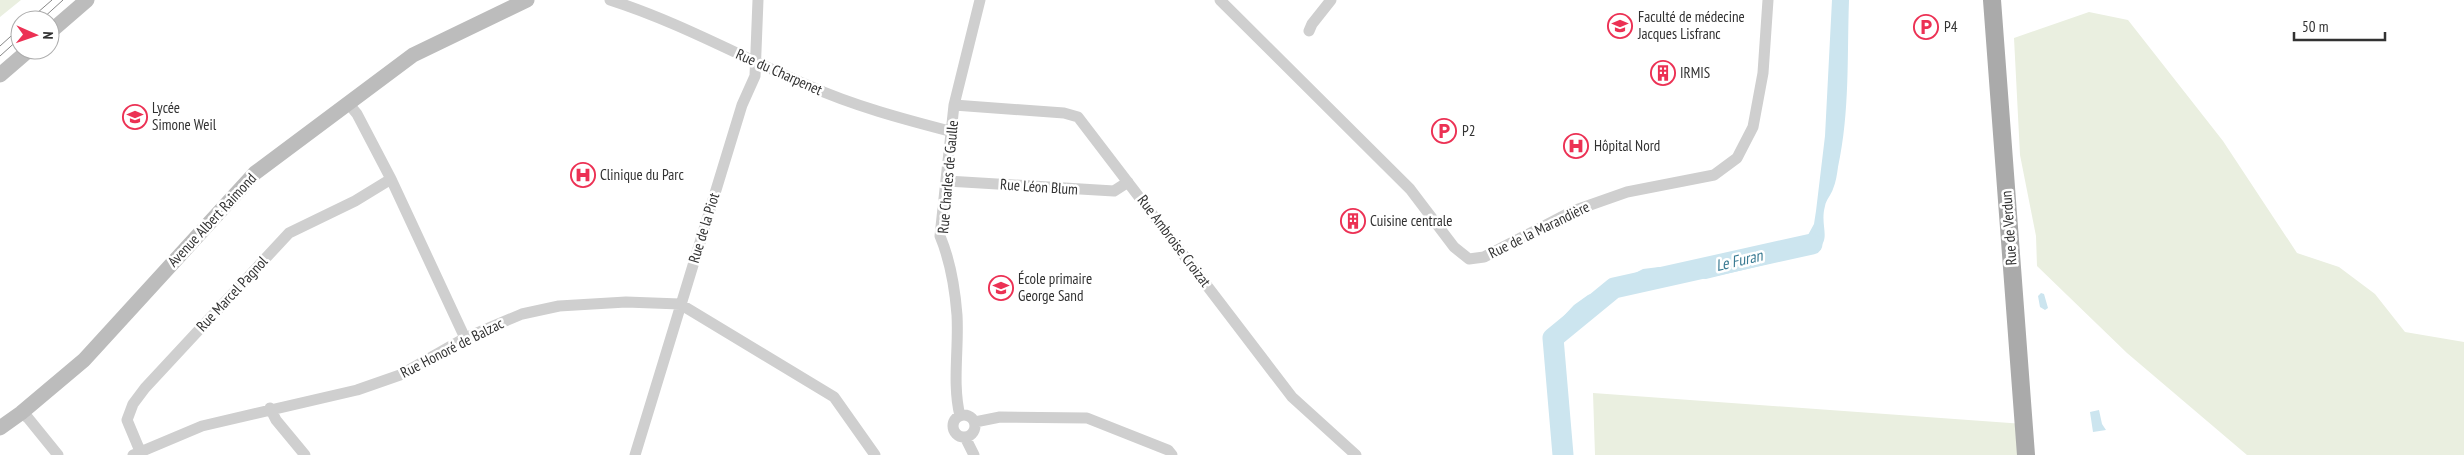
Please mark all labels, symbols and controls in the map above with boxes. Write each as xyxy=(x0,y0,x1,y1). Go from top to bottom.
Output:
place label: Faculté de médecine Jacques Lisfranc xyxy=(1637,7,1745,43)
north arrow xyxy=(10,10,60,60)
scale bar xyxy=(2294,10,2385,42)
school or university icon: Faculté de médecine Jacques Lisfranc xyxy=(1607,13,1633,39)
parking icon: P4 xyxy=(1913,14,1939,40)
place label: P4 xyxy=(1944,17,1958,36)
text: 50 m xyxy=(2302,17,2328,36)
text: N xyxy=(39,31,57,40)
street label: Rue du Charpenet xyxy=(733,44,825,99)
building icon: IRMIS xyxy=(1650,60,1676,86)
place label: IRMIS xyxy=(1680,63,1710,82)
place label: Lycée Simone Weil xyxy=(152,98,217,134)
school or university icon: Lycée Simone Weil xyxy=(122,104,148,130)
parking icon: P2 xyxy=(1431,118,1457,144)
street label: Rue Charles de Gaulle xyxy=(933,120,962,234)
place label: P2 xyxy=(1462,121,1476,140)
hospital icon: Hôpital Nord xyxy=(1563,133,1589,159)
place label: Hôpital Nord xyxy=(1594,136,1660,155)
hospital icon: Clinique du Parc xyxy=(570,162,596,188)
place label: Clinique du Parc xyxy=(600,165,684,184)
street label: Avenue Albert Raimond xyxy=(163,169,260,271)
street label: Rue Léon Blum xyxy=(1000,174,1079,199)
street label: Rue de Verdun xyxy=(1996,190,2021,266)
street label: Rue de la Piot xyxy=(684,191,723,265)
street label: Rue Ambroise Croizat xyxy=(1134,191,1215,290)
street label: Rue de la Marandière xyxy=(1485,197,1592,262)
building icon: Cuisine centrale xyxy=(1340,208,1366,234)
place label: Cuisine centrale xyxy=(1370,211,1453,230)
water label: Le Furan xyxy=(1714,245,1765,275)
street label: Rue Marcel Pagnol xyxy=(192,252,272,335)
place label: École primaire George Sand xyxy=(1018,269,1092,305)
school or university icon: École primaire George Sand xyxy=(988,275,1014,301)
street label: Rue Honoré de Balzac xyxy=(397,313,507,382)

